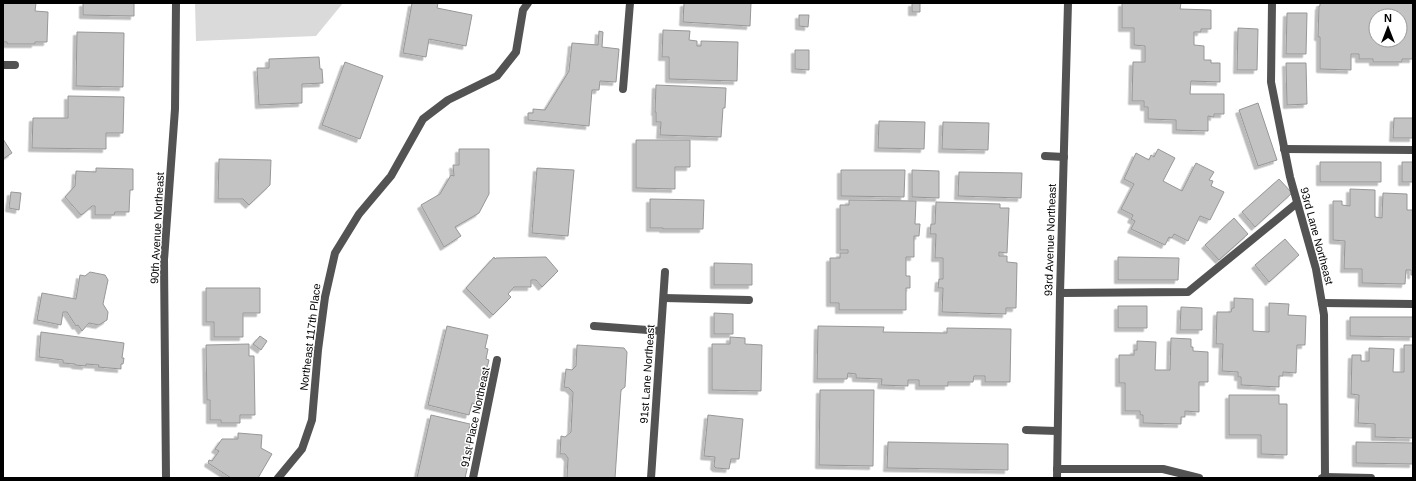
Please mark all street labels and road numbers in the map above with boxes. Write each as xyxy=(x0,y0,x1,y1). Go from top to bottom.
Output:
street label: 90th Avenue Northeast xyxy=(148,172,166,284)
street label: 93rd Avenue Northeast xyxy=(1042,184,1058,296)
street label: 93rd Lane Northeast xyxy=(1298,186,1336,286)
street label: Northeast 117th Place xyxy=(297,283,323,391)
street label: 91st Lane Northeast xyxy=(638,324,656,424)
street label: 91st Place Northeast xyxy=(459,366,491,468)

